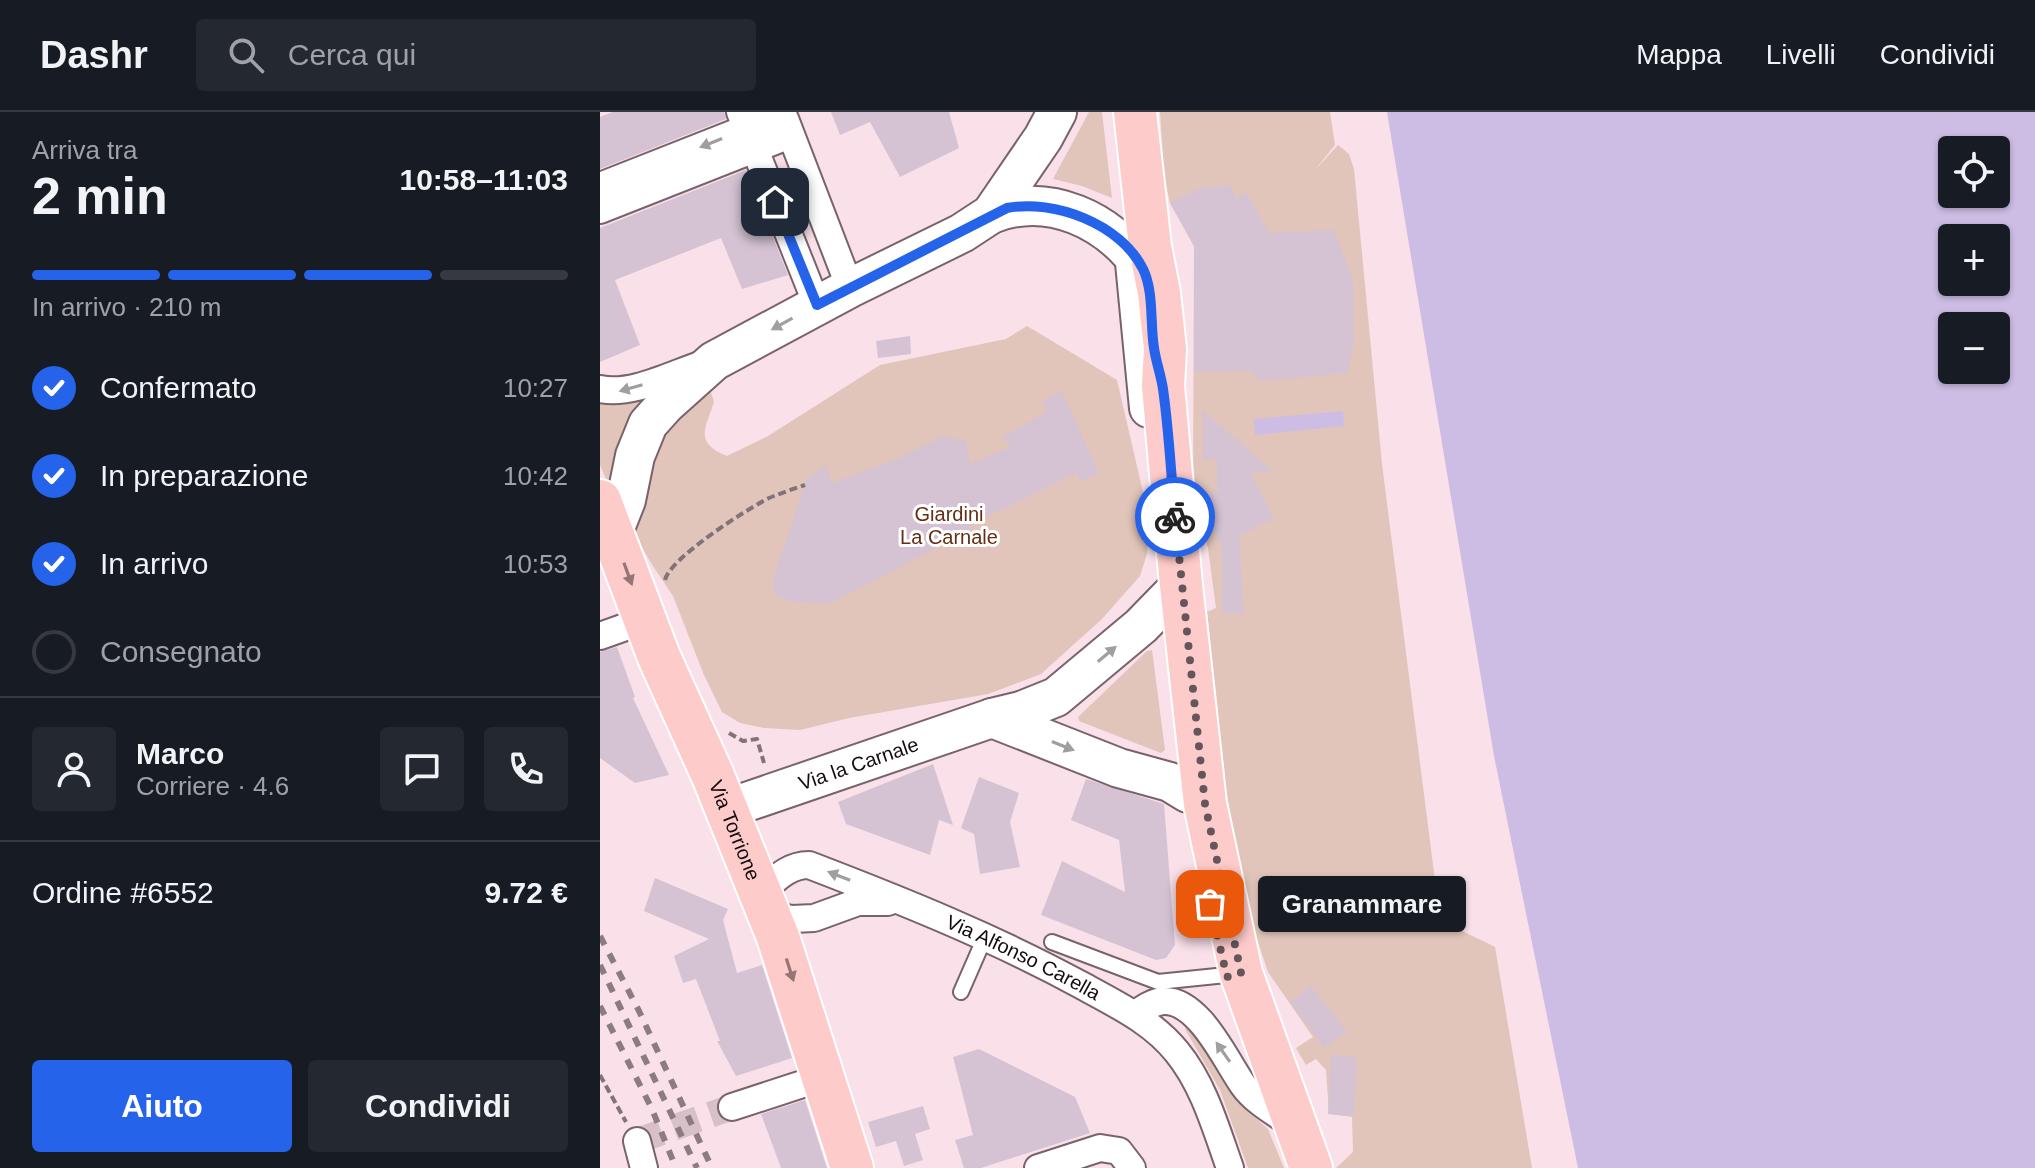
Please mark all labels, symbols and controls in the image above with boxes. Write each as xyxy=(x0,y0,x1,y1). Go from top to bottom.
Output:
search box xyxy=(196,19,756,91)
icon: search xyxy=(224,33,268,77)
text: Dashr xyxy=(40,34,148,76)
text: Cerca qui xyxy=(288,38,416,71)
text: Mappa xyxy=(1636,39,1722,70)
text: Livelli xyxy=(1766,39,1836,70)
text: Condividi xyxy=(1880,39,1995,70)
text: Arriva tra xyxy=(32,135,137,165)
one-way arrow xyxy=(698,136,722,149)
map controls xyxy=(1938,136,2010,384)
button: locate xyxy=(1938,136,2010,208)
text: 10:58–11:03 xyxy=(400,163,568,196)
text: 2 min xyxy=(32,167,168,225)
pin xyxy=(741,168,809,236)
icon: home xyxy=(753,180,797,224)
button: + xyxy=(1938,224,2010,296)
text: In arrivo · 210 m xyxy=(32,292,221,322)
button: − xyxy=(1938,312,2010,384)
one-way arrow xyxy=(771,317,793,331)
icon: check xyxy=(32,366,76,410)
text: Confermato xyxy=(100,371,257,404)
text: 10:27 xyxy=(503,373,568,403)
one-way arrow xyxy=(618,382,642,395)
icon: check xyxy=(32,454,76,498)
text: In preparazione xyxy=(100,459,308,492)
text: 10:42 xyxy=(503,461,568,491)
courier xyxy=(1135,477,1215,557)
icon: bike xyxy=(1153,495,1197,539)
park label: Giardini La Carnale xyxy=(900,503,998,548)
icon: check xyxy=(32,542,76,586)
text: In arrivo xyxy=(100,547,208,580)
text: 10:53 xyxy=(503,549,568,579)
one-way arrow xyxy=(622,562,635,586)
text: Consegnato xyxy=(100,635,262,668)
one-way arrow xyxy=(1097,647,1117,663)
button: person xyxy=(32,727,116,811)
button: chat xyxy=(380,727,464,811)
button: phone xyxy=(484,727,568,811)
street label: Via la Carnale xyxy=(796,733,921,794)
text: Marco xyxy=(136,737,224,770)
one-way arrow xyxy=(1051,740,1075,753)
text: Corriere · 4.6 xyxy=(136,771,289,801)
street label: Via Torrione xyxy=(705,777,765,884)
one-way arrow xyxy=(826,870,850,882)
pin xyxy=(1176,870,1244,938)
text: Ordine #6552 xyxy=(32,876,214,909)
text: 9.72 € xyxy=(485,876,568,909)
callout: Granammare xyxy=(1258,876,1466,932)
icon: bag xyxy=(1188,882,1232,926)
text: Granammare xyxy=(1282,889,1442,919)
street label: Via Alfonso Carella xyxy=(943,911,1105,1005)
one-way arrow xyxy=(784,958,796,982)
one-way arrow xyxy=(1216,1042,1231,1063)
button: Aiuto xyxy=(32,1060,292,1152)
button: Condividi xyxy=(308,1060,568,1152)

